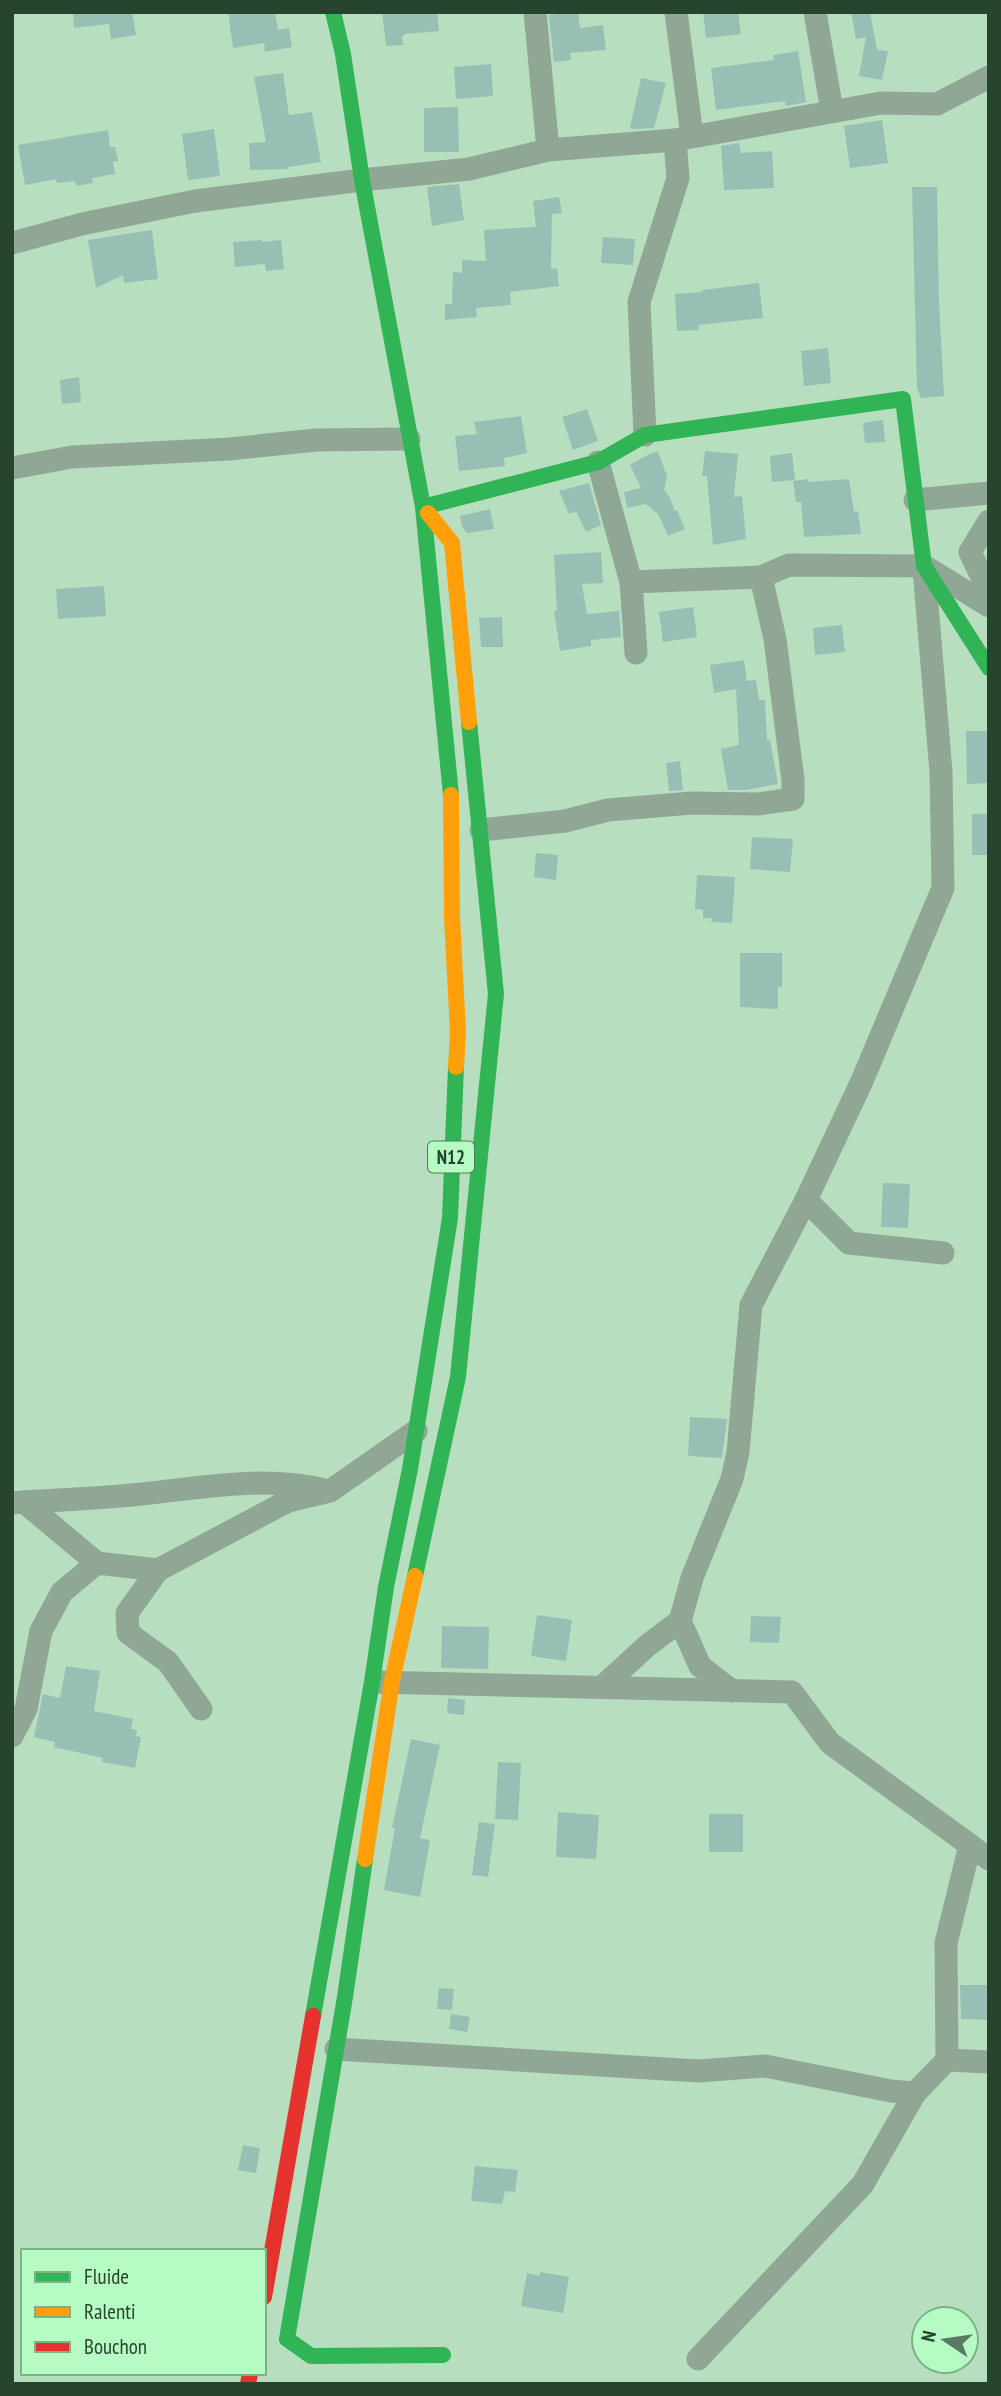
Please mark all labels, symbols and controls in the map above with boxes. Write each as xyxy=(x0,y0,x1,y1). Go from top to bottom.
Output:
road number: N12 xyxy=(428,1142,474,1172)
legend xyxy=(21,2249,266,2375)
text: Fluide xyxy=(84,2263,129,2290)
text: Ralenti xyxy=(84,2298,136,2325)
north arrow xyxy=(910,2305,980,2375)
text: N xyxy=(916,2328,941,2344)
text: Bouchon xyxy=(84,2333,147,2360)

